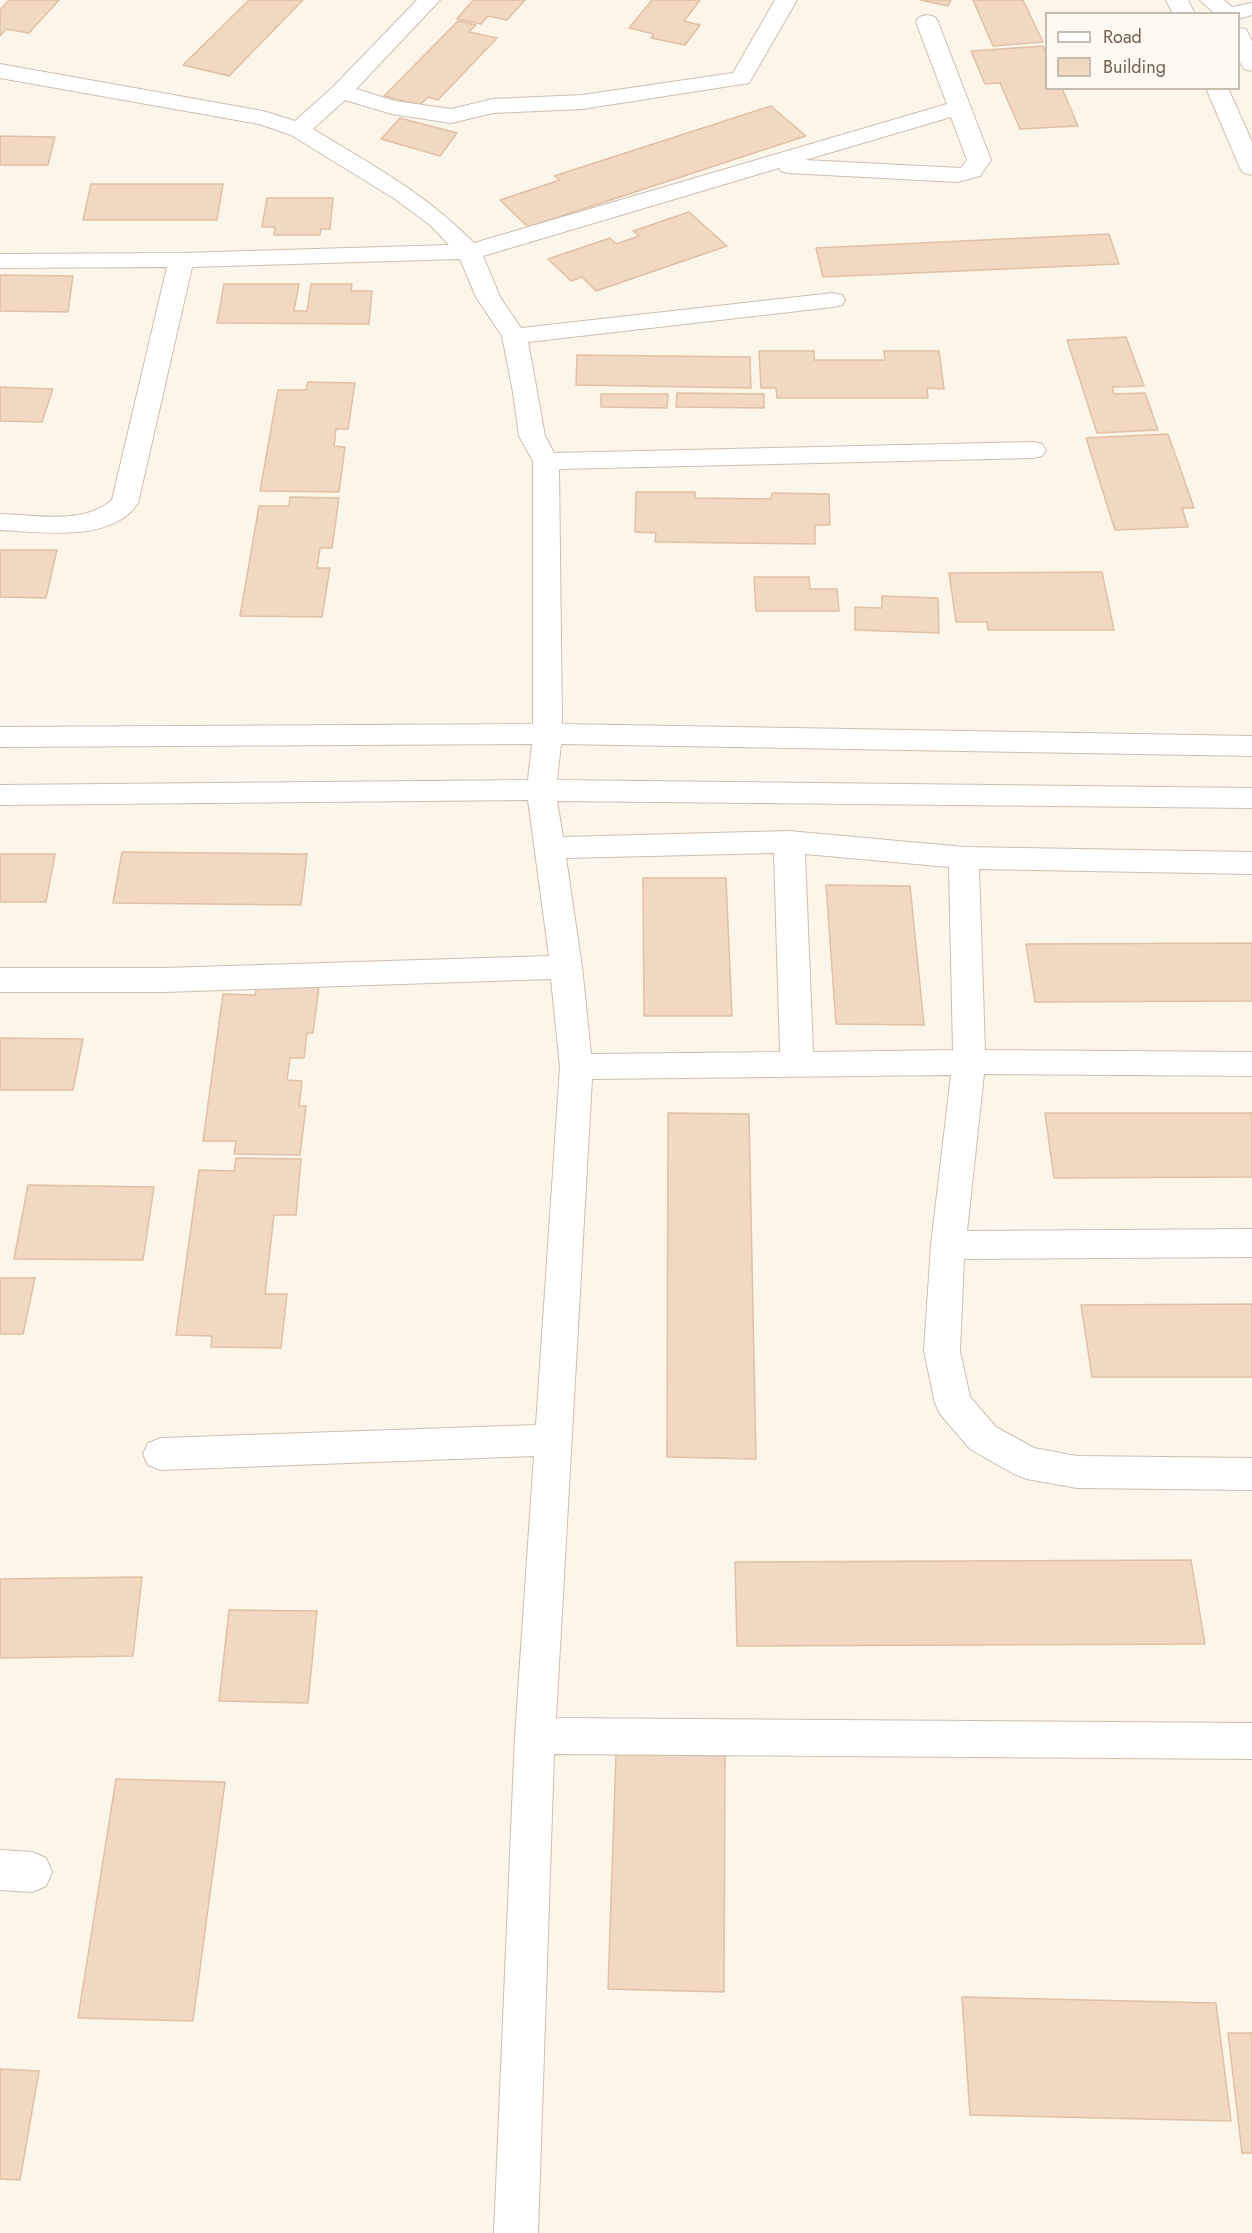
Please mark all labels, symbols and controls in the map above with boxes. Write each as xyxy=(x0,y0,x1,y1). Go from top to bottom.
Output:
legend xyxy=(1045,12,1240,90)
text: Road xyxy=(1103,24,1142,50)
text: Building xyxy=(1103,54,1166,80)

